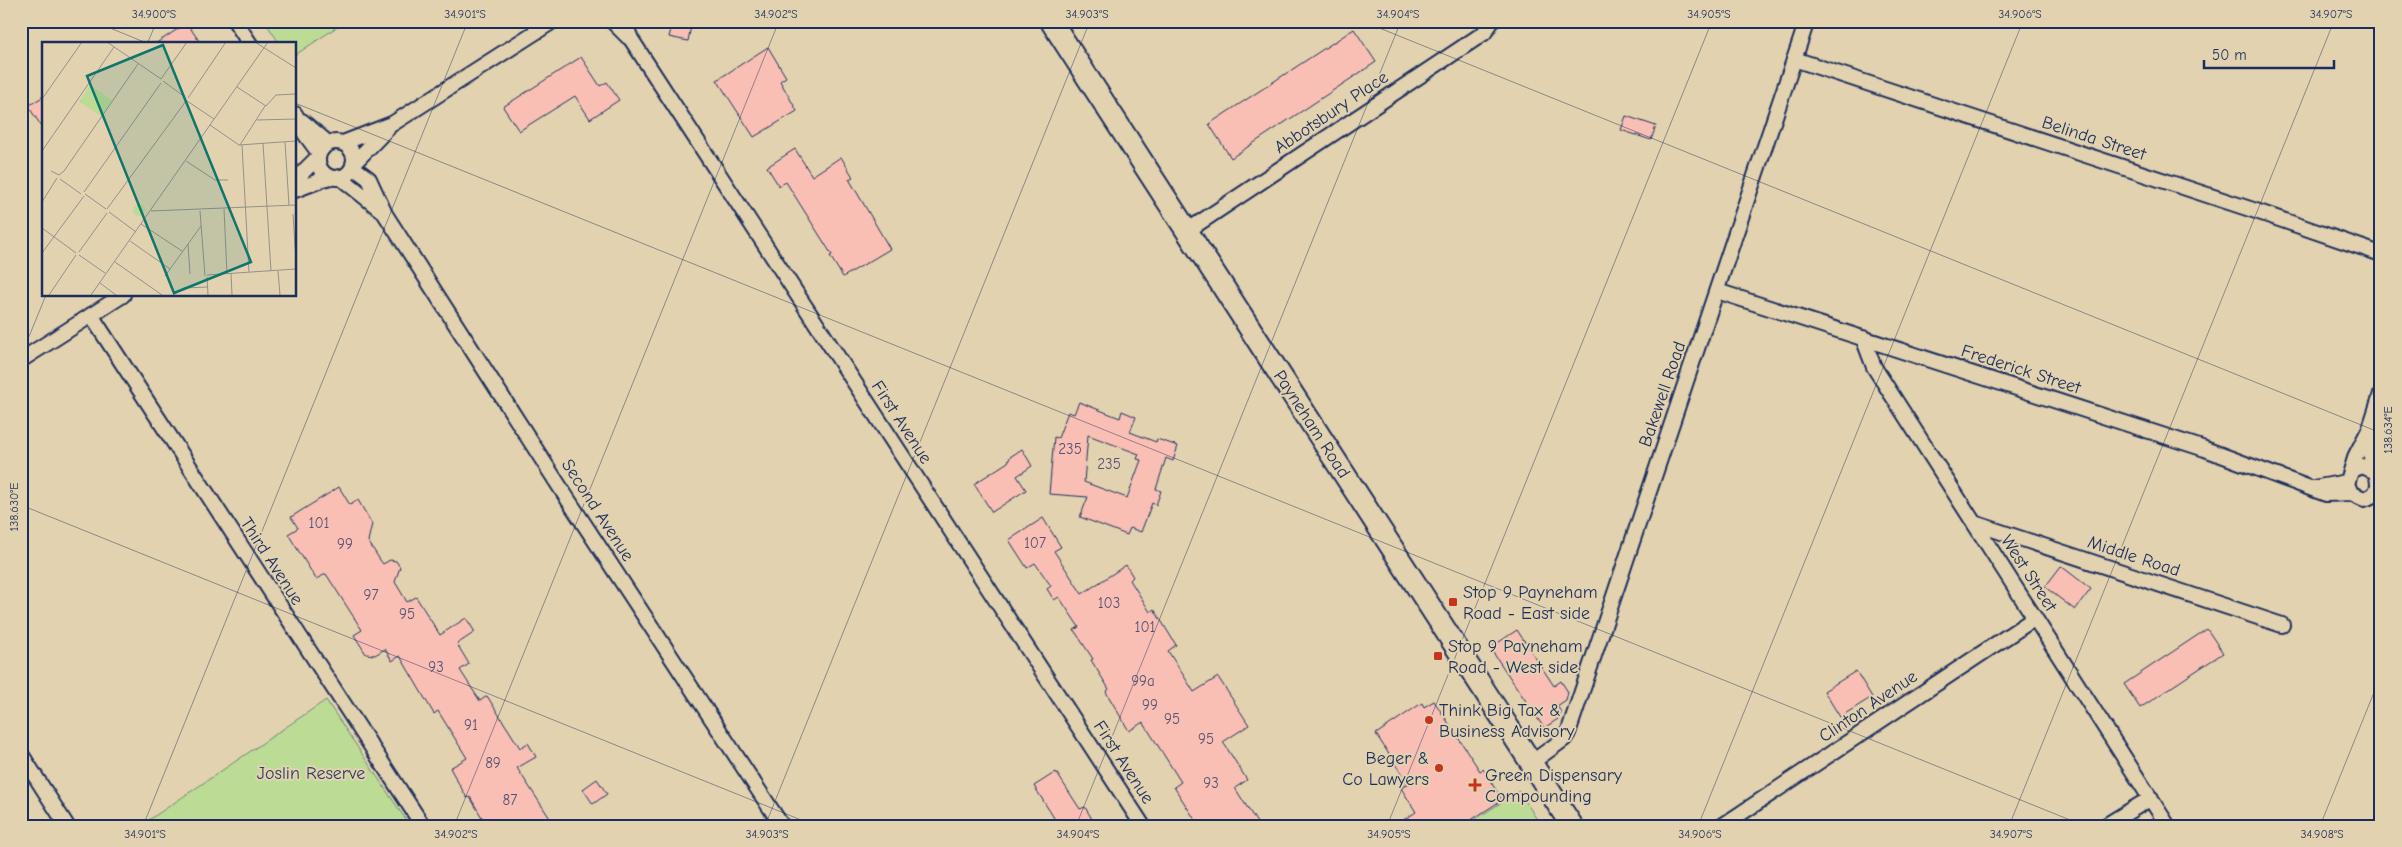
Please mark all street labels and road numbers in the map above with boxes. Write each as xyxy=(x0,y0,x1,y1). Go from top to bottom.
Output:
street label: Abbotsbury Place xyxy=(1270,67,1392,158)
street label: Belinda Street xyxy=(2039,112,2149,165)
street label: Bakewell Road xyxy=(1635,339,1690,450)
street label: Frederick Street xyxy=(1958,340,2084,399)
street label: Payneham Road xyxy=(1269,366,1354,482)
street label: First Avenue xyxy=(867,377,936,468)
street label: Second Avenue xyxy=(557,455,638,565)
street label: Third Avenue xyxy=(236,514,308,609)
street label: West Street xyxy=(1996,531,2062,616)
street label: Middle Road xyxy=(2085,532,2183,581)
street label: Clinton Avenue xyxy=(1815,666,1921,747)
street label: First Avenue xyxy=(1089,717,1158,808)

